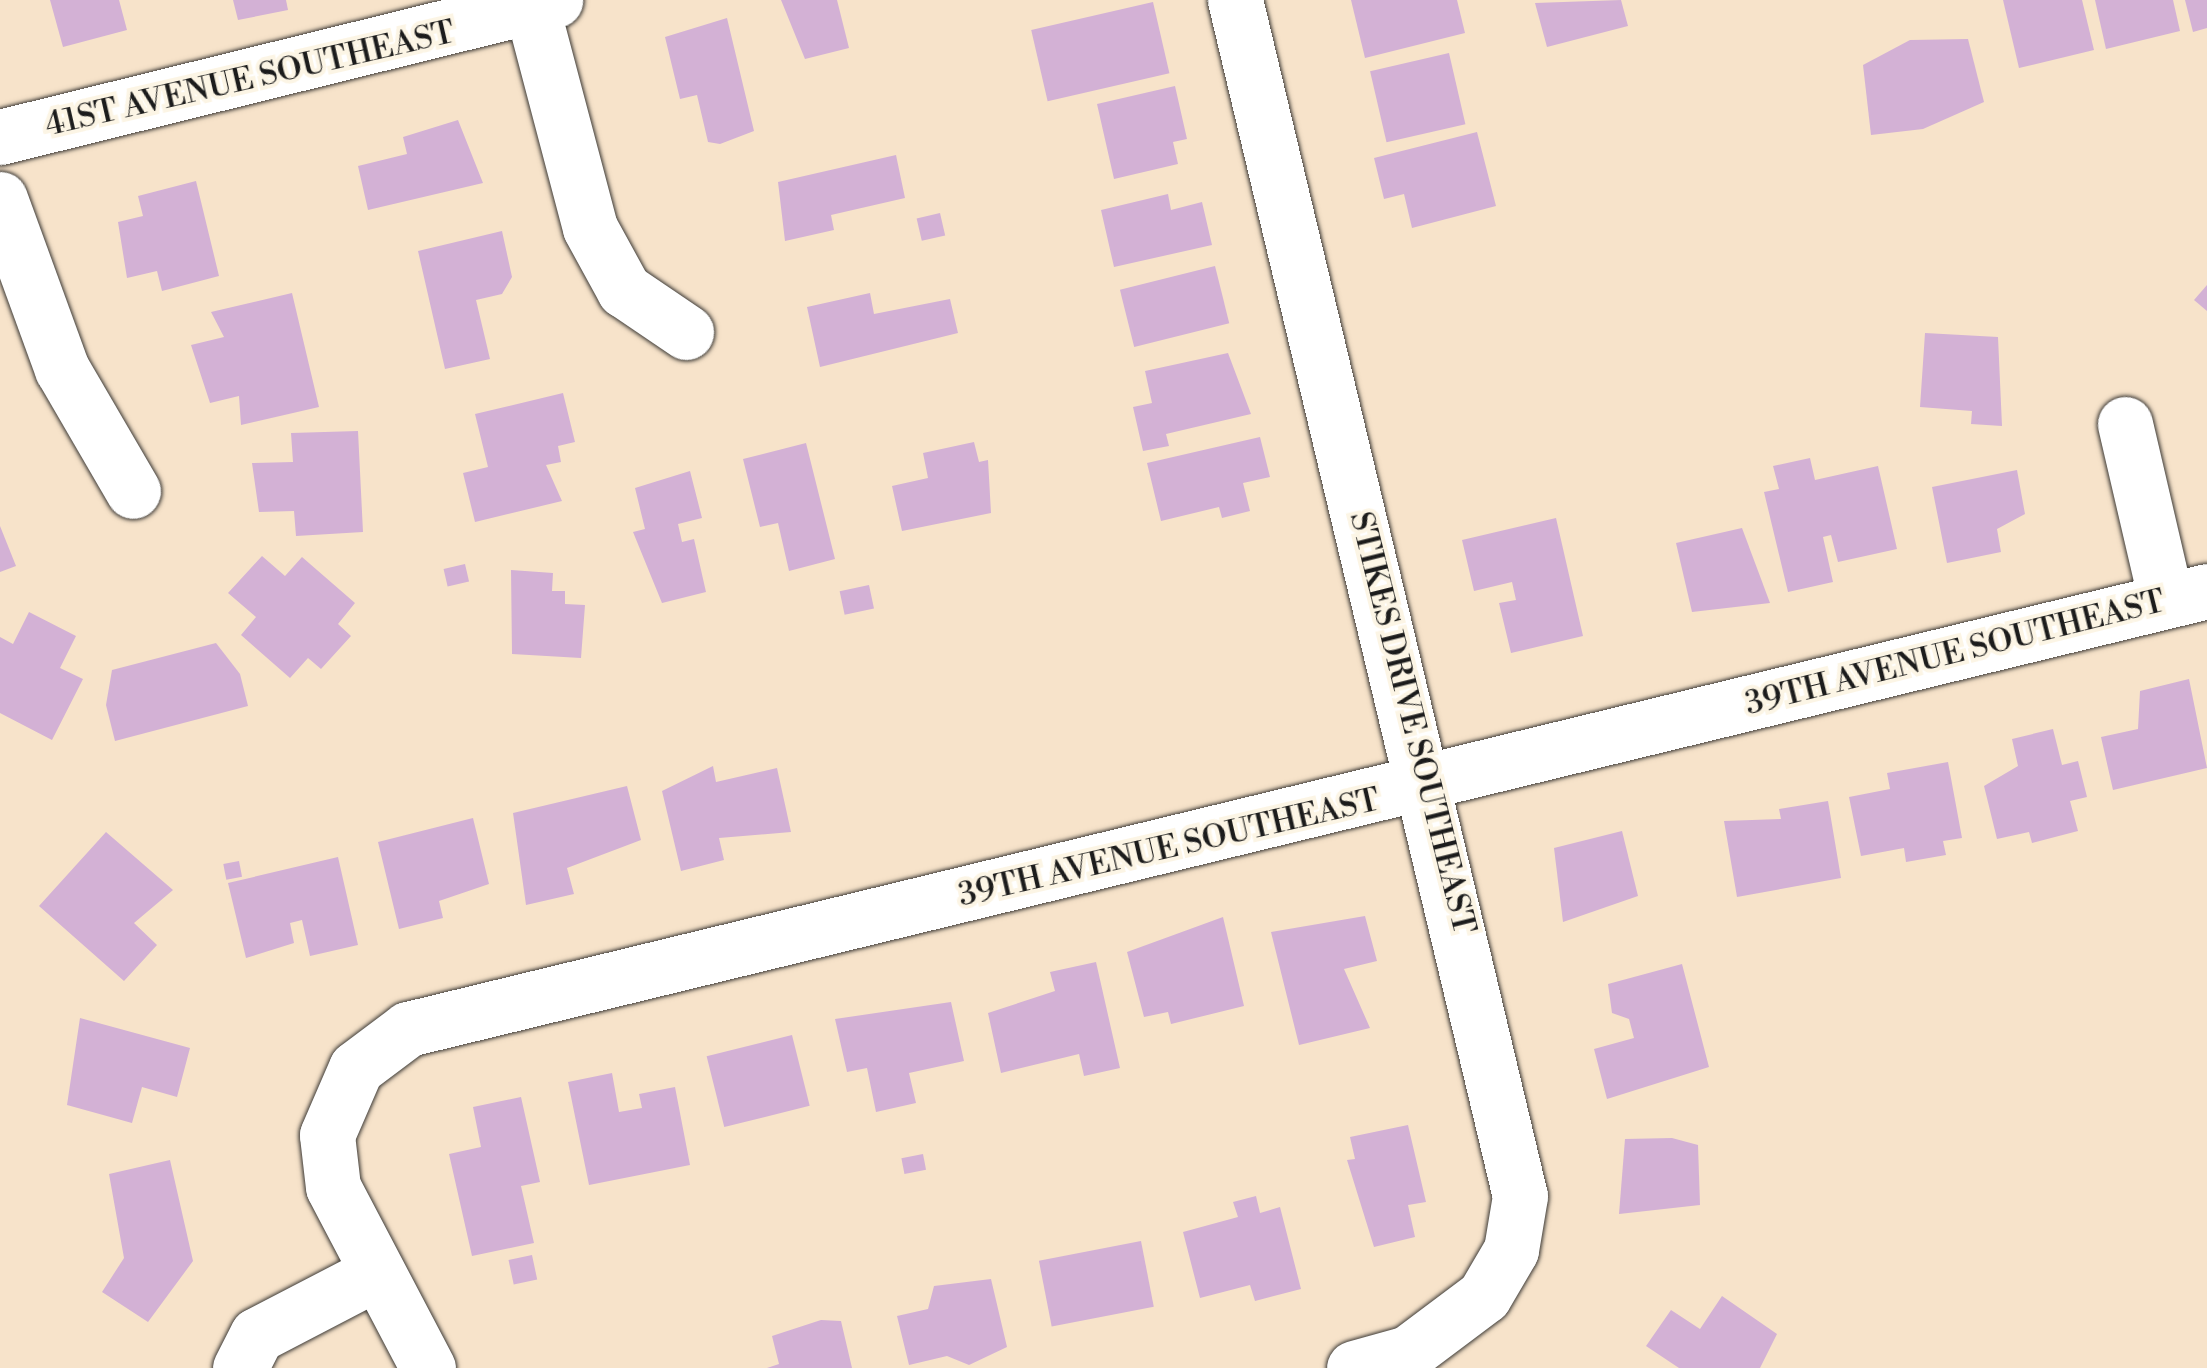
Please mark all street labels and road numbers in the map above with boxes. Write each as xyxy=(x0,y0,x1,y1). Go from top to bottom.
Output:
street label: 41ST AVENUE SOUTHEAST xyxy=(41,13,459,145)
street label: STIKES DRIVE SOUTHEAST xyxy=(1341,508,1483,938)
street label: 39TH AVENUE SOUTHEAST xyxy=(1741,582,2169,724)
street label: 39TH AVENUE SOUTHEAST xyxy=(955,781,1383,915)

